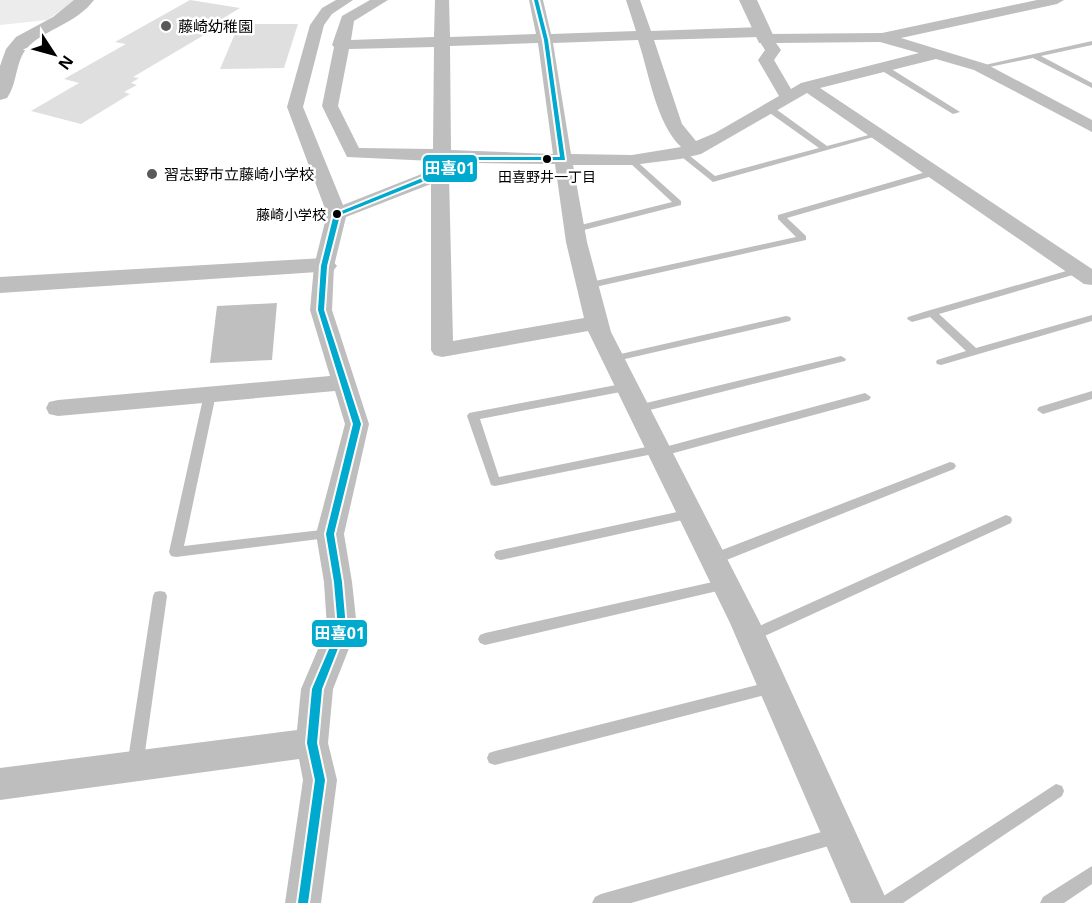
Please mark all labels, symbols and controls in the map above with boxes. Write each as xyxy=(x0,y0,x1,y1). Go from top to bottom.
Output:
place label: 藤崎幼稚園 xyxy=(178,16,253,36)
marker: 藤崎幼稚園 xyxy=(159,19,173,33)
north arrow xyxy=(24,24,84,84)
text: N xyxy=(53,51,79,75)
marker: 田喜野井一丁目 xyxy=(541,153,553,165)
line badge: 田喜01 xyxy=(422,154,478,183)
text: 田喜01 xyxy=(425,157,475,179)
place label: 習志野市立藤崎小学校 xyxy=(164,164,314,184)
marker: 習志野市立藤崎小学校 xyxy=(145,167,159,181)
place label: 田喜野井一丁目 xyxy=(498,167,596,186)
place label: 藤崎小学校 xyxy=(256,205,326,224)
marker: 藤崎小学校 xyxy=(331,208,343,220)
line badge: 田喜01 xyxy=(311,619,368,648)
text: 田喜01 xyxy=(315,622,365,644)

